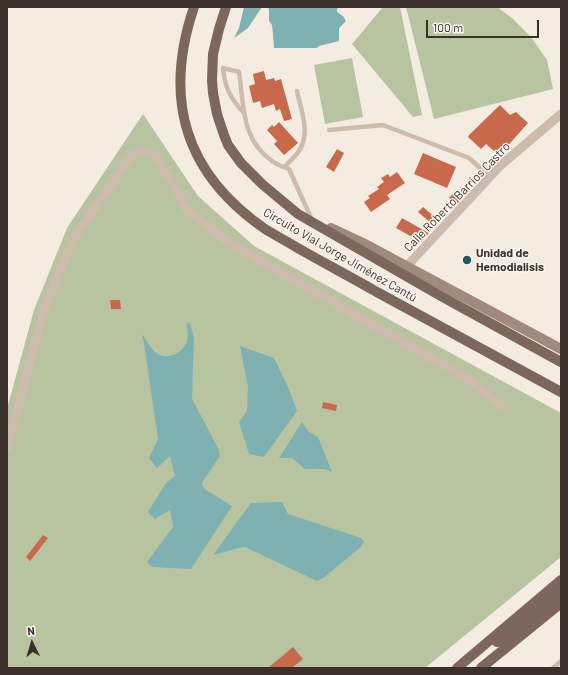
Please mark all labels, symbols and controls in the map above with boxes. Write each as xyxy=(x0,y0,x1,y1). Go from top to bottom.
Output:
scale bar xyxy=(428,12,541,38)
text: 100 m xyxy=(433,20,463,34)
street label: Calle Roberto Barrios Castro xyxy=(401,139,513,255)
street label: Circuito Vial Jorge Jiménez Cantú xyxy=(261,205,419,305)
place label: Unidad de Hemodialisis xyxy=(476,246,544,274)
marker: Unidad de Hemodialisis xyxy=(461,254,473,266)
north arrow xyxy=(12,623,52,663)
text: N xyxy=(27,624,35,637)

